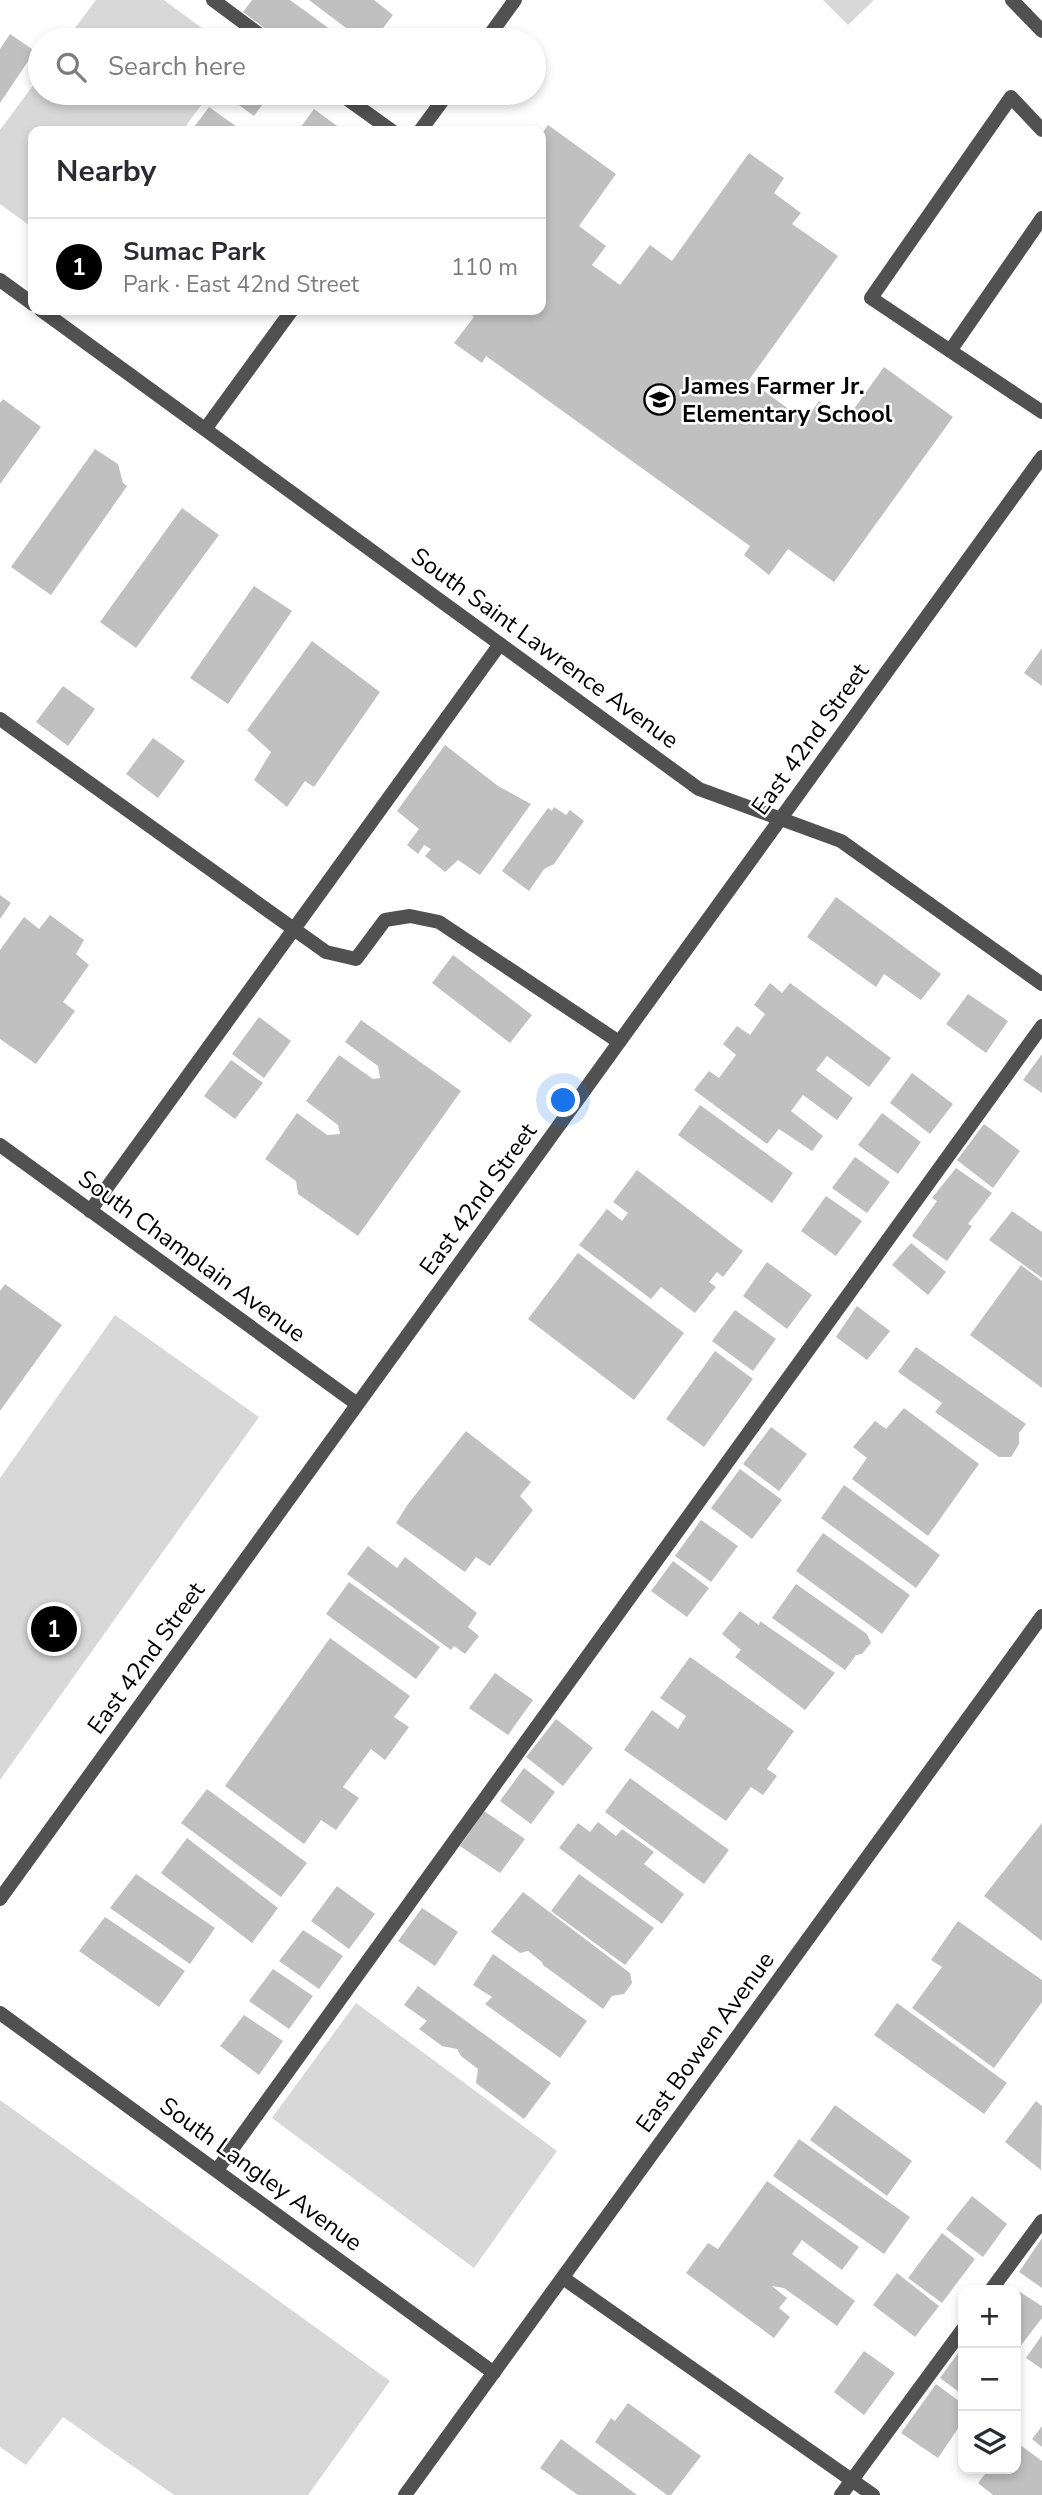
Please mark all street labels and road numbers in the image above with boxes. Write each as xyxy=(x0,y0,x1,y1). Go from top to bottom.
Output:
street label: South Saint Lawrence Avenue xyxy=(405,540,685,756)
street label: East 42nd Street xyxy=(744,656,876,821)
street label: East 42nd Street xyxy=(412,1116,544,1281)
street label: South Champlain Avenue xyxy=(72,1163,312,1349)
street label: East 42nd Street xyxy=(80,1575,212,1740)
street label: East Bowen Avenue xyxy=(629,1945,781,2139)
street label: South Langley Avenue xyxy=(153,2090,369,2258)

